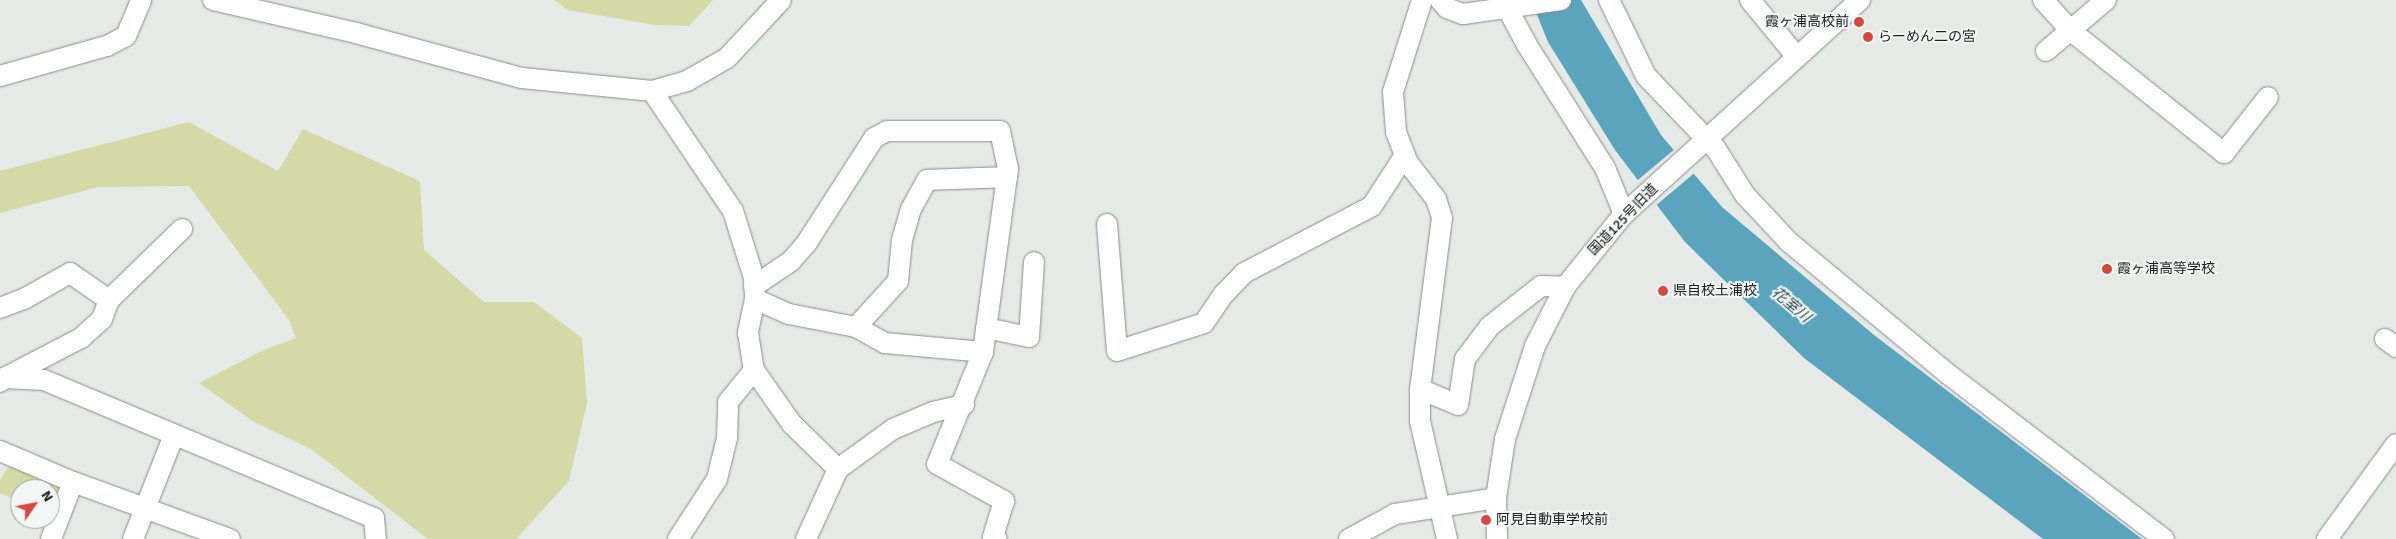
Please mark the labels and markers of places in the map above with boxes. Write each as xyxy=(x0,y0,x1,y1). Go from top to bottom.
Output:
place label: 霞ヶ浦高校前 xyxy=(1765,14,1849,30)
marker: 霞ヶ浦高校前 xyxy=(1853,16,1865,28)
place label: らーめん二の宮 xyxy=(1878,29,1976,45)
marker: らーめん二の宮 xyxy=(1862,31,1874,43)
place label: 霞ヶ浦高等学校 xyxy=(2117,261,2215,277)
marker: 霞ヶ浦高等学校 xyxy=(2101,263,2113,275)
place label: 県自校土浦校 xyxy=(1673,283,1757,299)
marker: 県自校土浦校 xyxy=(1657,285,1669,297)
place label: 阿見自動車学校前 xyxy=(1496,512,1608,528)
marker: 阿見自動車学校前 xyxy=(1480,514,1492,526)

